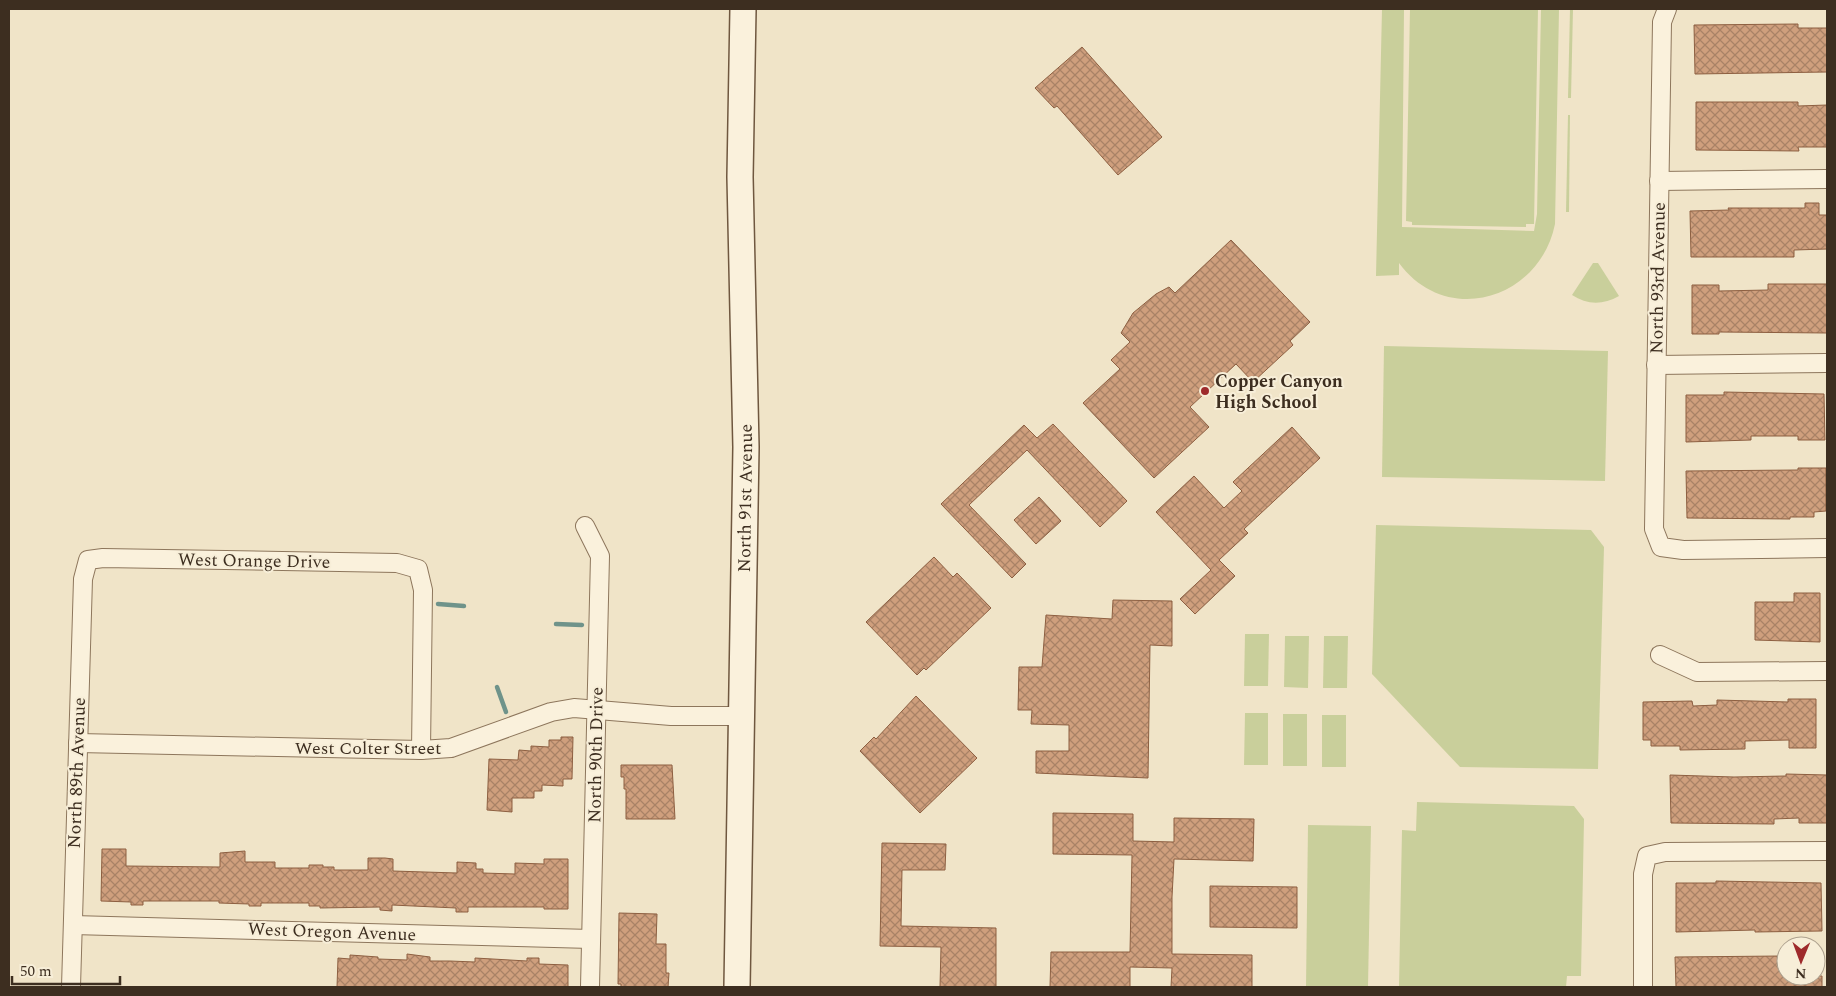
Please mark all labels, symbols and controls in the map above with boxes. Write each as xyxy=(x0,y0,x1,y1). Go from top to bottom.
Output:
street label: North 93rd Avenue xyxy=(1643,202,1673,354)
place label: Copper Canyon High School xyxy=(1215,368,1343,416)
marker: Copper Canyon High School xyxy=(1199,385,1211,397)
street label: North 91st Avenue xyxy=(730,423,760,573)
street label: West Orange Drive xyxy=(178,546,330,576)
street label: North 90th Drive xyxy=(581,687,611,823)
street label: North 89th Avenue xyxy=(61,697,93,849)
street label: West Colter Street xyxy=(295,735,441,762)
street label: West Oregon Avenue xyxy=(247,916,417,948)
north arrow xyxy=(1776,936,1826,986)
scale bar xyxy=(12,954,120,986)
text: 50 m xyxy=(20,960,52,983)
text: N xyxy=(1795,963,1807,984)

